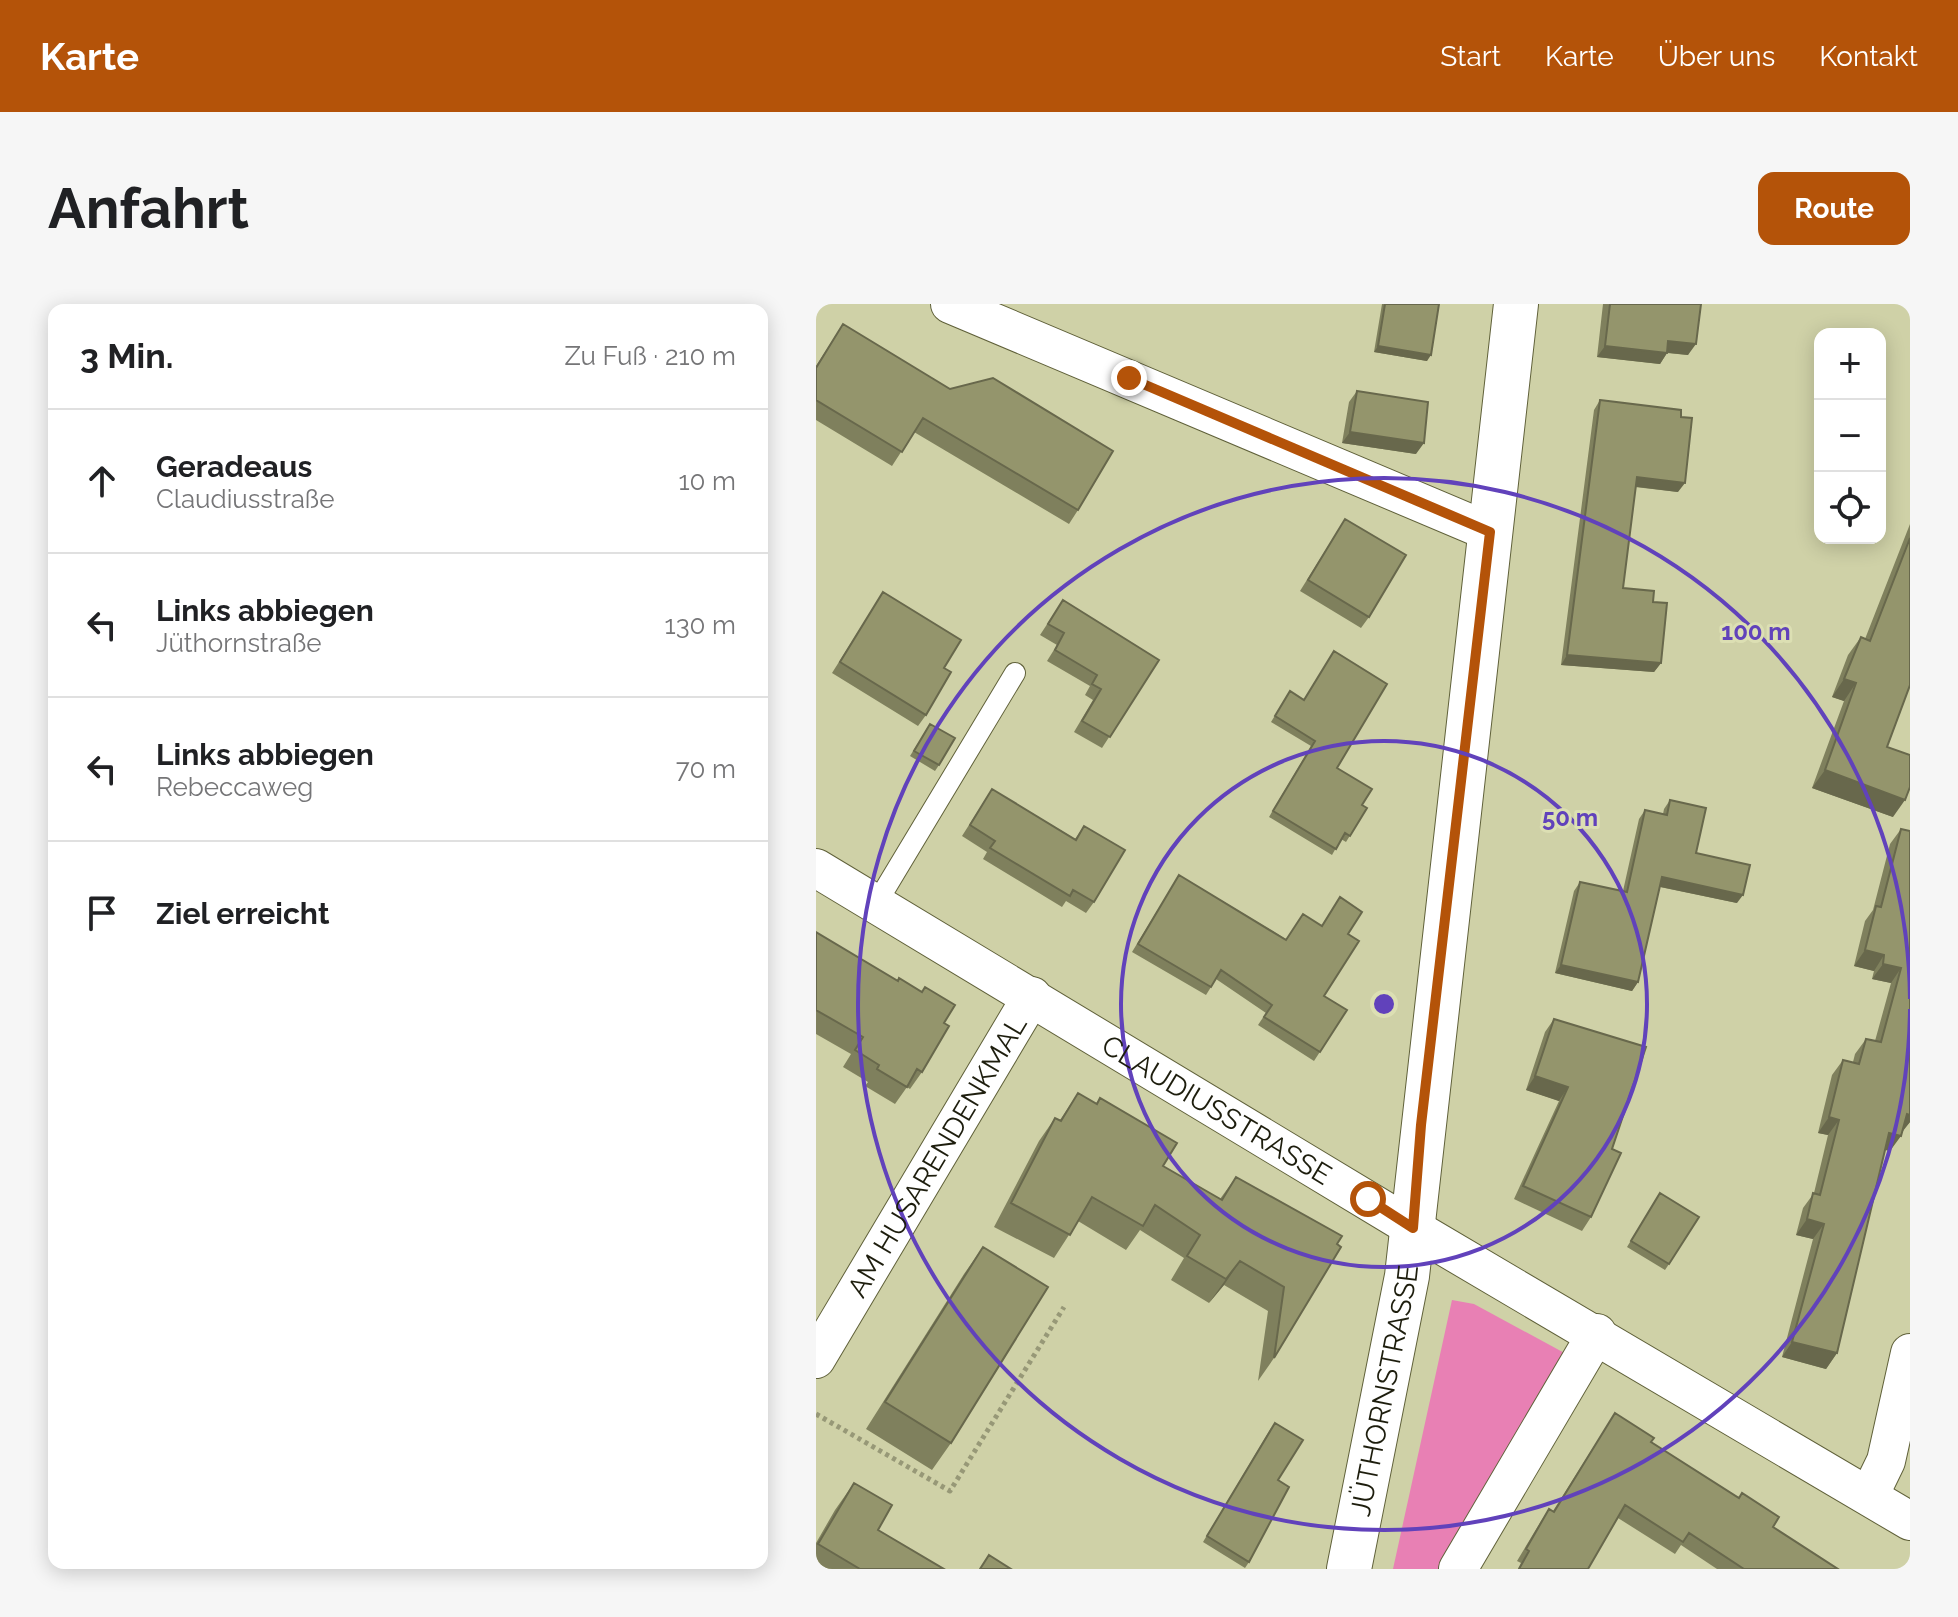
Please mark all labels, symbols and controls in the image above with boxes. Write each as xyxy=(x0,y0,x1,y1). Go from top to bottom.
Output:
text: Karte xyxy=(40,34,139,79)
text: Start xyxy=(1440,40,1501,73)
text: Karte xyxy=(1545,40,1614,73)
text: Über uns xyxy=(1658,40,1775,73)
text: Kontakt xyxy=(1819,40,1918,73)
button: Route xyxy=(1758,172,1910,245)
text: Anfahrt xyxy=(48,175,249,241)
map controls xyxy=(1814,328,1886,544)
button: + xyxy=(1814,328,1886,400)
text: 3 Min. xyxy=(80,336,173,376)
text: Zu Fuß · 210 m xyxy=(564,341,736,371)
route end xyxy=(1111,360,1147,396)
button: − xyxy=(1814,400,1886,472)
text: Geradeaus xyxy=(156,449,312,484)
icon: ahead xyxy=(80,459,124,503)
text: 10 m xyxy=(678,466,736,496)
button: locate xyxy=(1814,472,1886,544)
text: Claudiusstraße xyxy=(156,484,334,514)
text: Links abbiegen xyxy=(156,593,374,628)
icon: left xyxy=(80,603,124,647)
text: 130 m xyxy=(665,610,736,640)
text: 100 m xyxy=(1721,617,1791,646)
text: Jüthornstraße xyxy=(156,628,322,658)
text: Links abbiegen xyxy=(156,737,374,772)
icon: left xyxy=(80,747,124,791)
text: 70 m xyxy=(676,754,736,784)
text: Rebeccaweg xyxy=(156,772,313,802)
text: 50 m xyxy=(1542,803,1598,832)
icon: arrive xyxy=(80,891,124,935)
text: Ziel erreicht xyxy=(156,896,329,931)
centre of rings xyxy=(1370,990,1398,1018)
street label: AM HUSARENDENKMAL xyxy=(841,1010,1034,1303)
street label: CLAUDIUSSTRASSE xyxy=(1096,1028,1337,1192)
route start xyxy=(1350,1181,1386,1217)
street label: JÜTHORNSTRASSE xyxy=(1344,1263,1425,1519)

